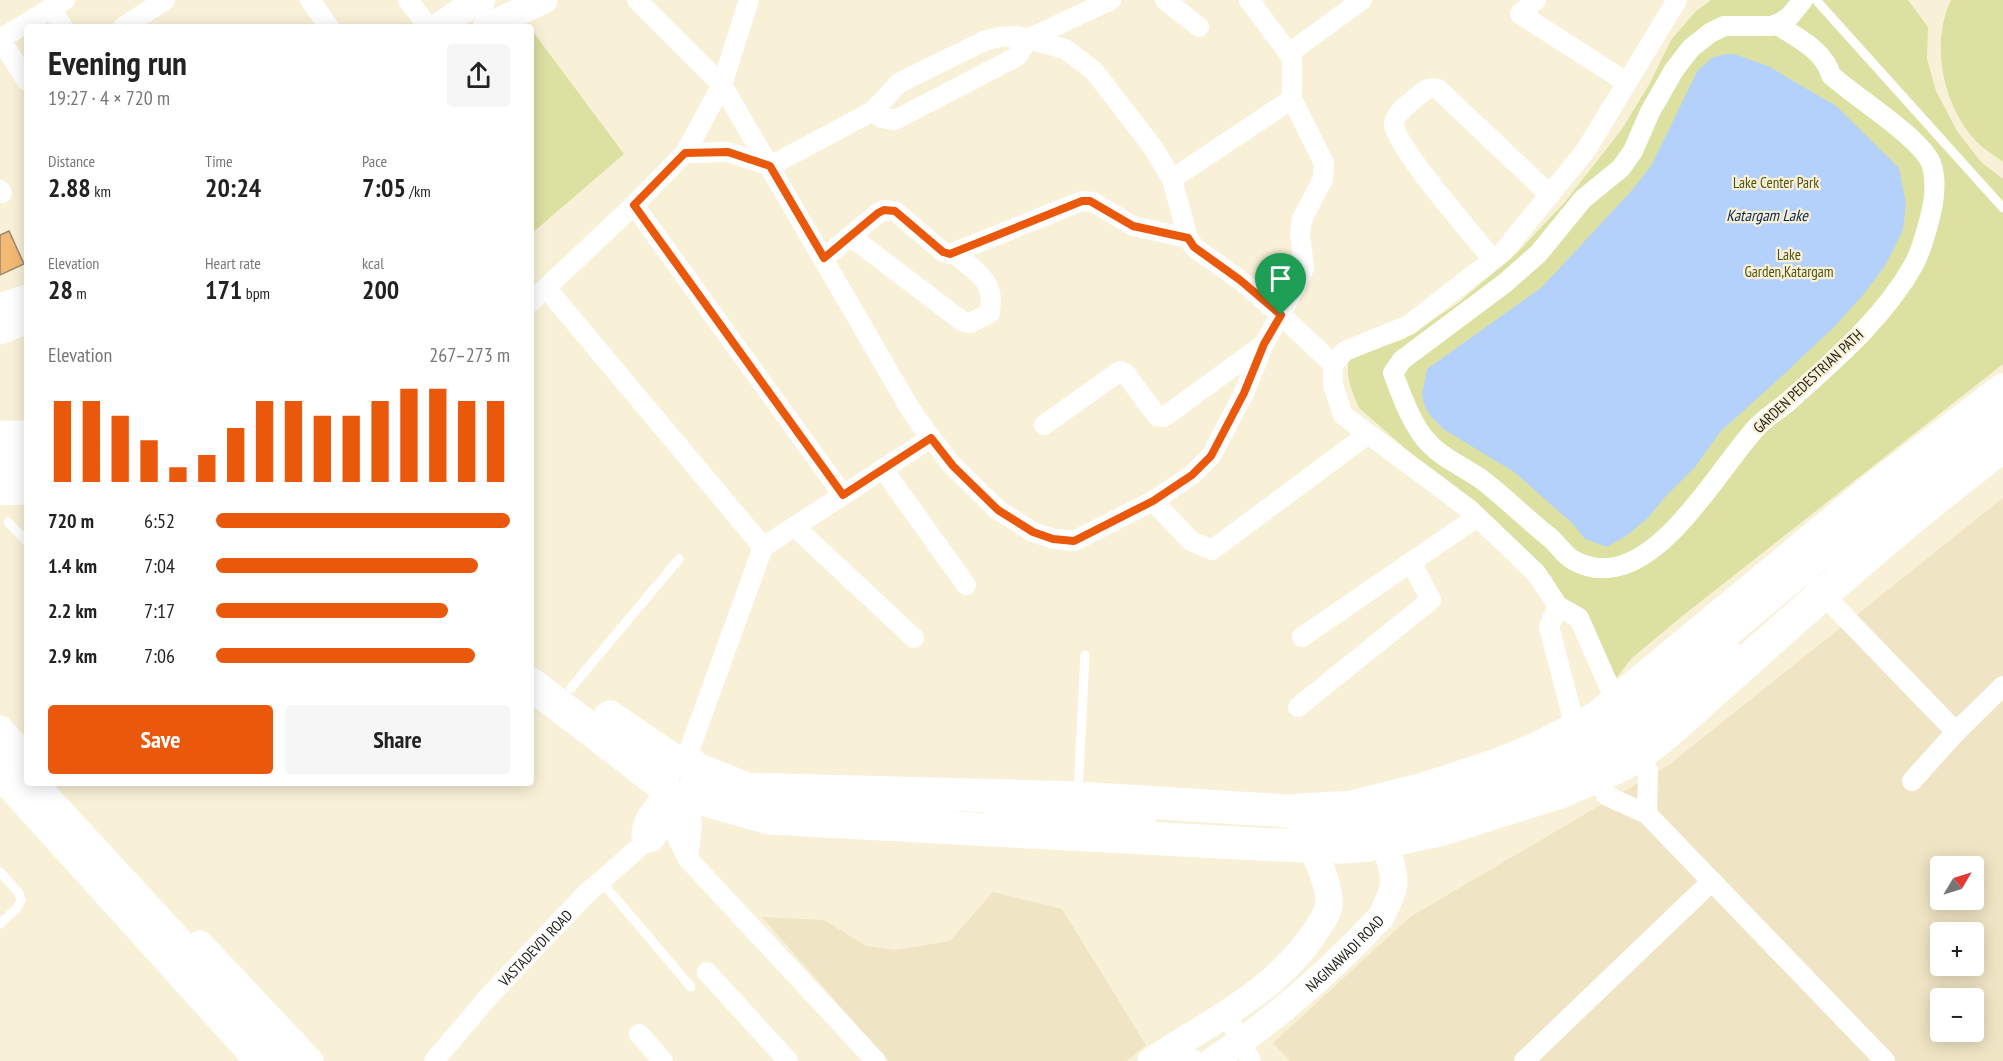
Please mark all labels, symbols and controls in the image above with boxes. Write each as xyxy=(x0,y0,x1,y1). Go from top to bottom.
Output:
text: Evening run xyxy=(48,41,187,84)
button: share xyxy=(447,44,510,107)
text: 19:27 · 4 × 720 m xyxy=(48,85,170,111)
text: Distance xyxy=(48,151,95,171)
text: Time xyxy=(205,151,233,171)
text: Pace xyxy=(362,151,387,171)
text: 2.88 xyxy=(48,171,91,204)
text: 20:24 xyxy=(205,171,261,204)
text: 7:05 xyxy=(362,171,406,204)
park label: Lake Center Park xyxy=(1733,173,1819,192)
text: km xyxy=(91,181,111,201)
text: /km xyxy=(406,181,431,201)
water label: Katargam Lake xyxy=(1726,205,1809,225)
park label: Lake Garden,Katargam xyxy=(1744,245,1834,281)
text: Elevation xyxy=(48,253,99,273)
text: Heart rate xyxy=(205,253,261,273)
text: kcal xyxy=(362,253,384,273)
pin xyxy=(1255,253,1306,315)
icon: arrive xyxy=(1264,262,1297,295)
text: 28 xyxy=(48,273,73,306)
text: 171 xyxy=(205,273,242,306)
text: 200 xyxy=(362,273,399,306)
text: m xyxy=(73,283,87,303)
text: bpm xyxy=(242,283,270,303)
street label: GARDEN PEDESTRIAN PATH xyxy=(1749,325,1867,437)
text: Elevation xyxy=(48,342,112,368)
text: 267–273 m xyxy=(429,342,510,368)
text: 720 m xyxy=(48,508,94,534)
text: 6:52 xyxy=(144,508,175,534)
text: 1.4 km xyxy=(48,553,97,579)
text: 7:04 xyxy=(144,553,175,579)
text: 2.2 km xyxy=(48,598,97,624)
text: 7:17 xyxy=(144,598,175,624)
text: 2.9 km xyxy=(48,643,97,669)
text: 7:06 xyxy=(144,643,175,669)
button: Save xyxy=(48,705,273,774)
button: Share xyxy=(285,705,510,774)
north arrow xyxy=(1930,856,1984,910)
map controls xyxy=(1930,856,1984,1042)
street label: VASTADEVDI ROAD xyxy=(494,905,576,991)
street label: NAGINAWADI ROAD xyxy=(1301,911,1387,995)
button: + xyxy=(1930,922,1984,976)
button: − xyxy=(1930,988,1984,1042)

